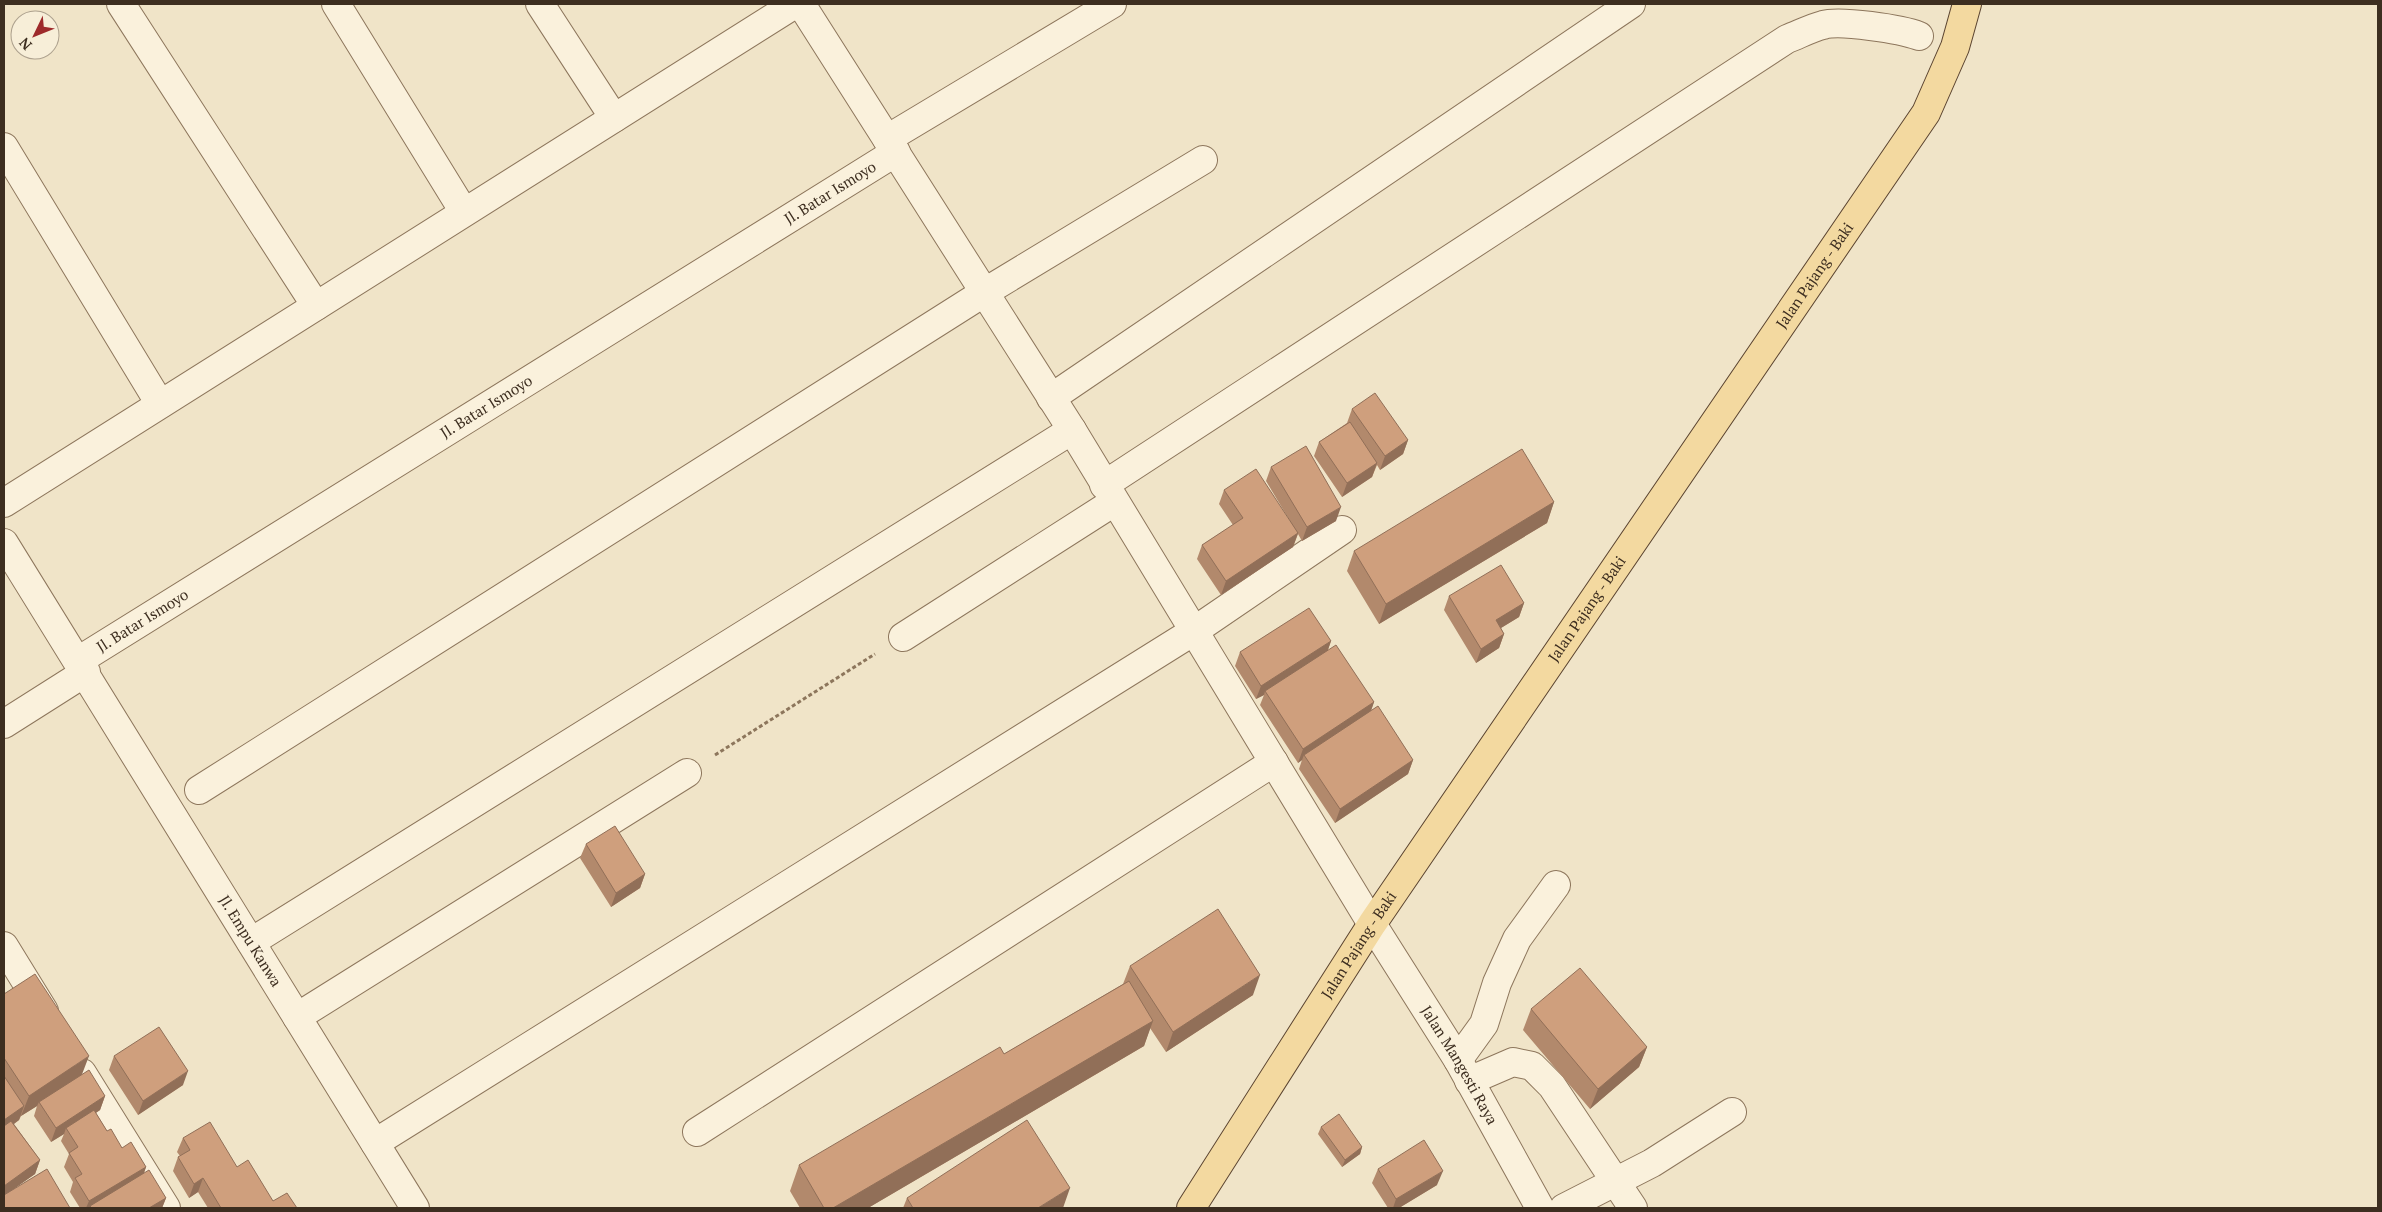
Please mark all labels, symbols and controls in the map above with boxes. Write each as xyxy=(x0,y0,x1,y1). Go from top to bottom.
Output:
north arrow xyxy=(10,10,60,60)
text: N xyxy=(14,34,36,55)
street label: Jl. Batar Ismoyo xyxy=(780,156,879,228)
street label: Jalan Pajang - Baki xyxy=(1771,218,1857,332)
street label: Jl. Batar Ismoyo xyxy=(436,370,536,442)
street label: Jalan Pajang - Baki xyxy=(1543,552,1629,666)
street label: Jl. Batar Ismoyo xyxy=(92,584,192,656)
street label: Jalan Pajang - Baki xyxy=(1316,887,1400,1002)
street label: Jl. Empu Kanwa xyxy=(215,891,287,990)
street label: Jalan Mangesti Raya xyxy=(1417,1002,1503,1128)

